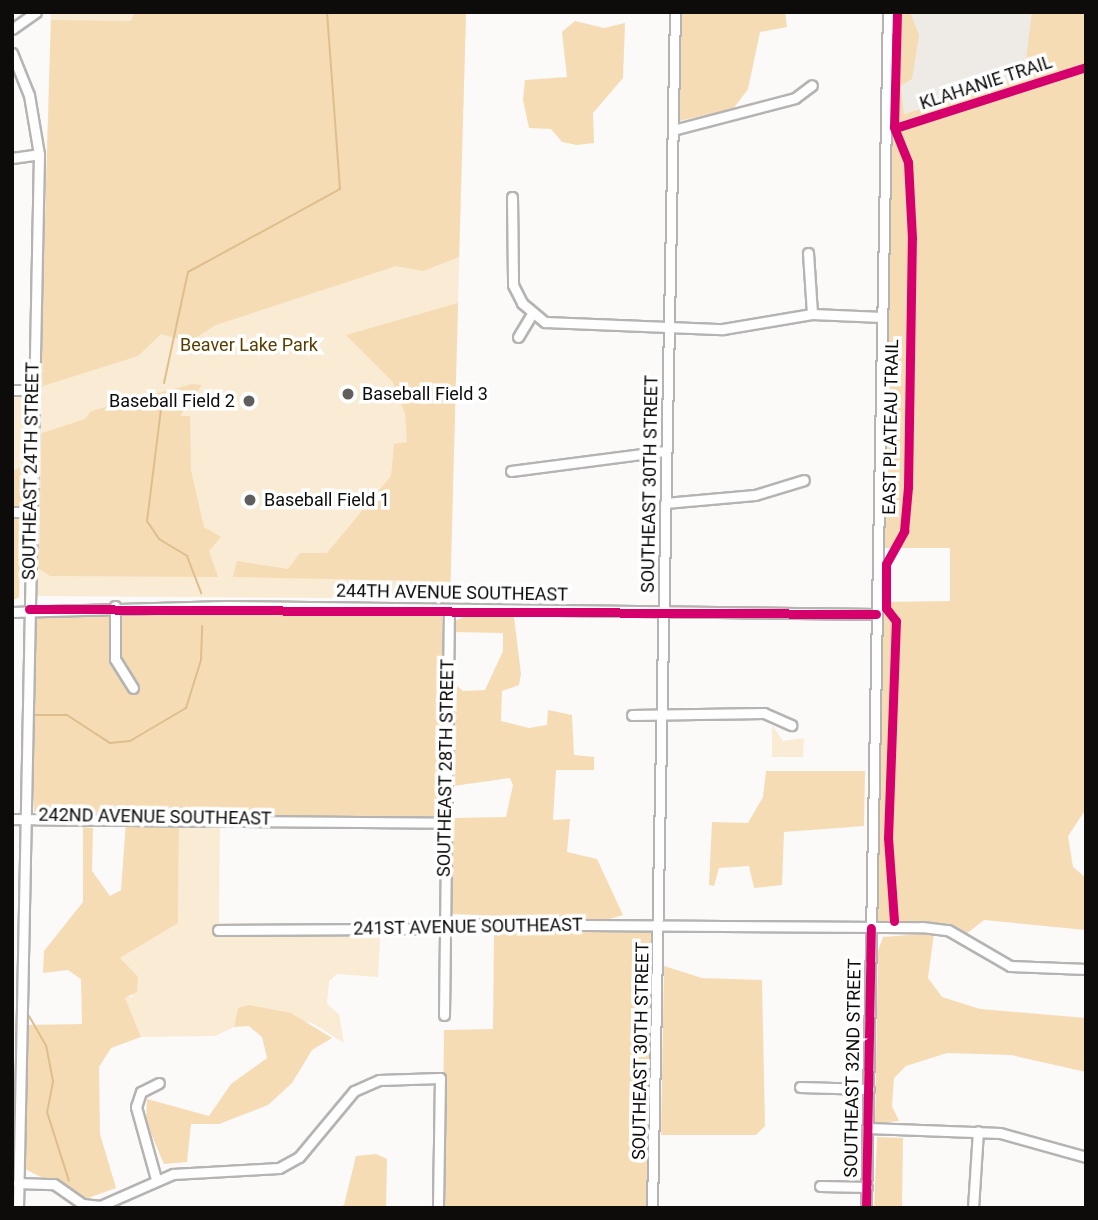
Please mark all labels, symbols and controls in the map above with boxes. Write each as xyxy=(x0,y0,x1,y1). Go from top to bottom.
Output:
street label: KLAHANIE TRAIL xyxy=(917,51,1055,115)
park label: Beaver Lake Park xyxy=(180,334,318,356)
street label: EAST PLATEAU TRAIL xyxy=(879,339,903,515)
street label: SOUTHEAST 24TH STREET xyxy=(18,362,44,580)
street label: SOUTHEAST 30TH STREET xyxy=(637,375,663,593)
place label: Baseball Field 3 xyxy=(362,383,488,405)
marker: Baseball Field 3 xyxy=(340,386,356,402)
place label: Baseball Field 2 xyxy=(109,390,235,412)
marker: Baseball Field 2 xyxy=(241,393,257,409)
place label: Baseball Field 1 xyxy=(264,489,390,511)
marker: Baseball Field 1 xyxy=(242,492,258,508)
street label: 244TH AVENUE SOUTHEAST xyxy=(336,580,568,606)
street label: SOUTHEAST 28TH STREET xyxy=(433,659,459,877)
street label: 242ND AVENUE SOUTHEAST xyxy=(38,804,272,830)
street label: 241ST AVENUE SOUTHEAST xyxy=(353,914,583,940)
street label: SOUTHEAST 30TH STREET xyxy=(628,942,654,1160)
street label: SOUTHEAST 32ND STREET xyxy=(840,958,866,1178)

